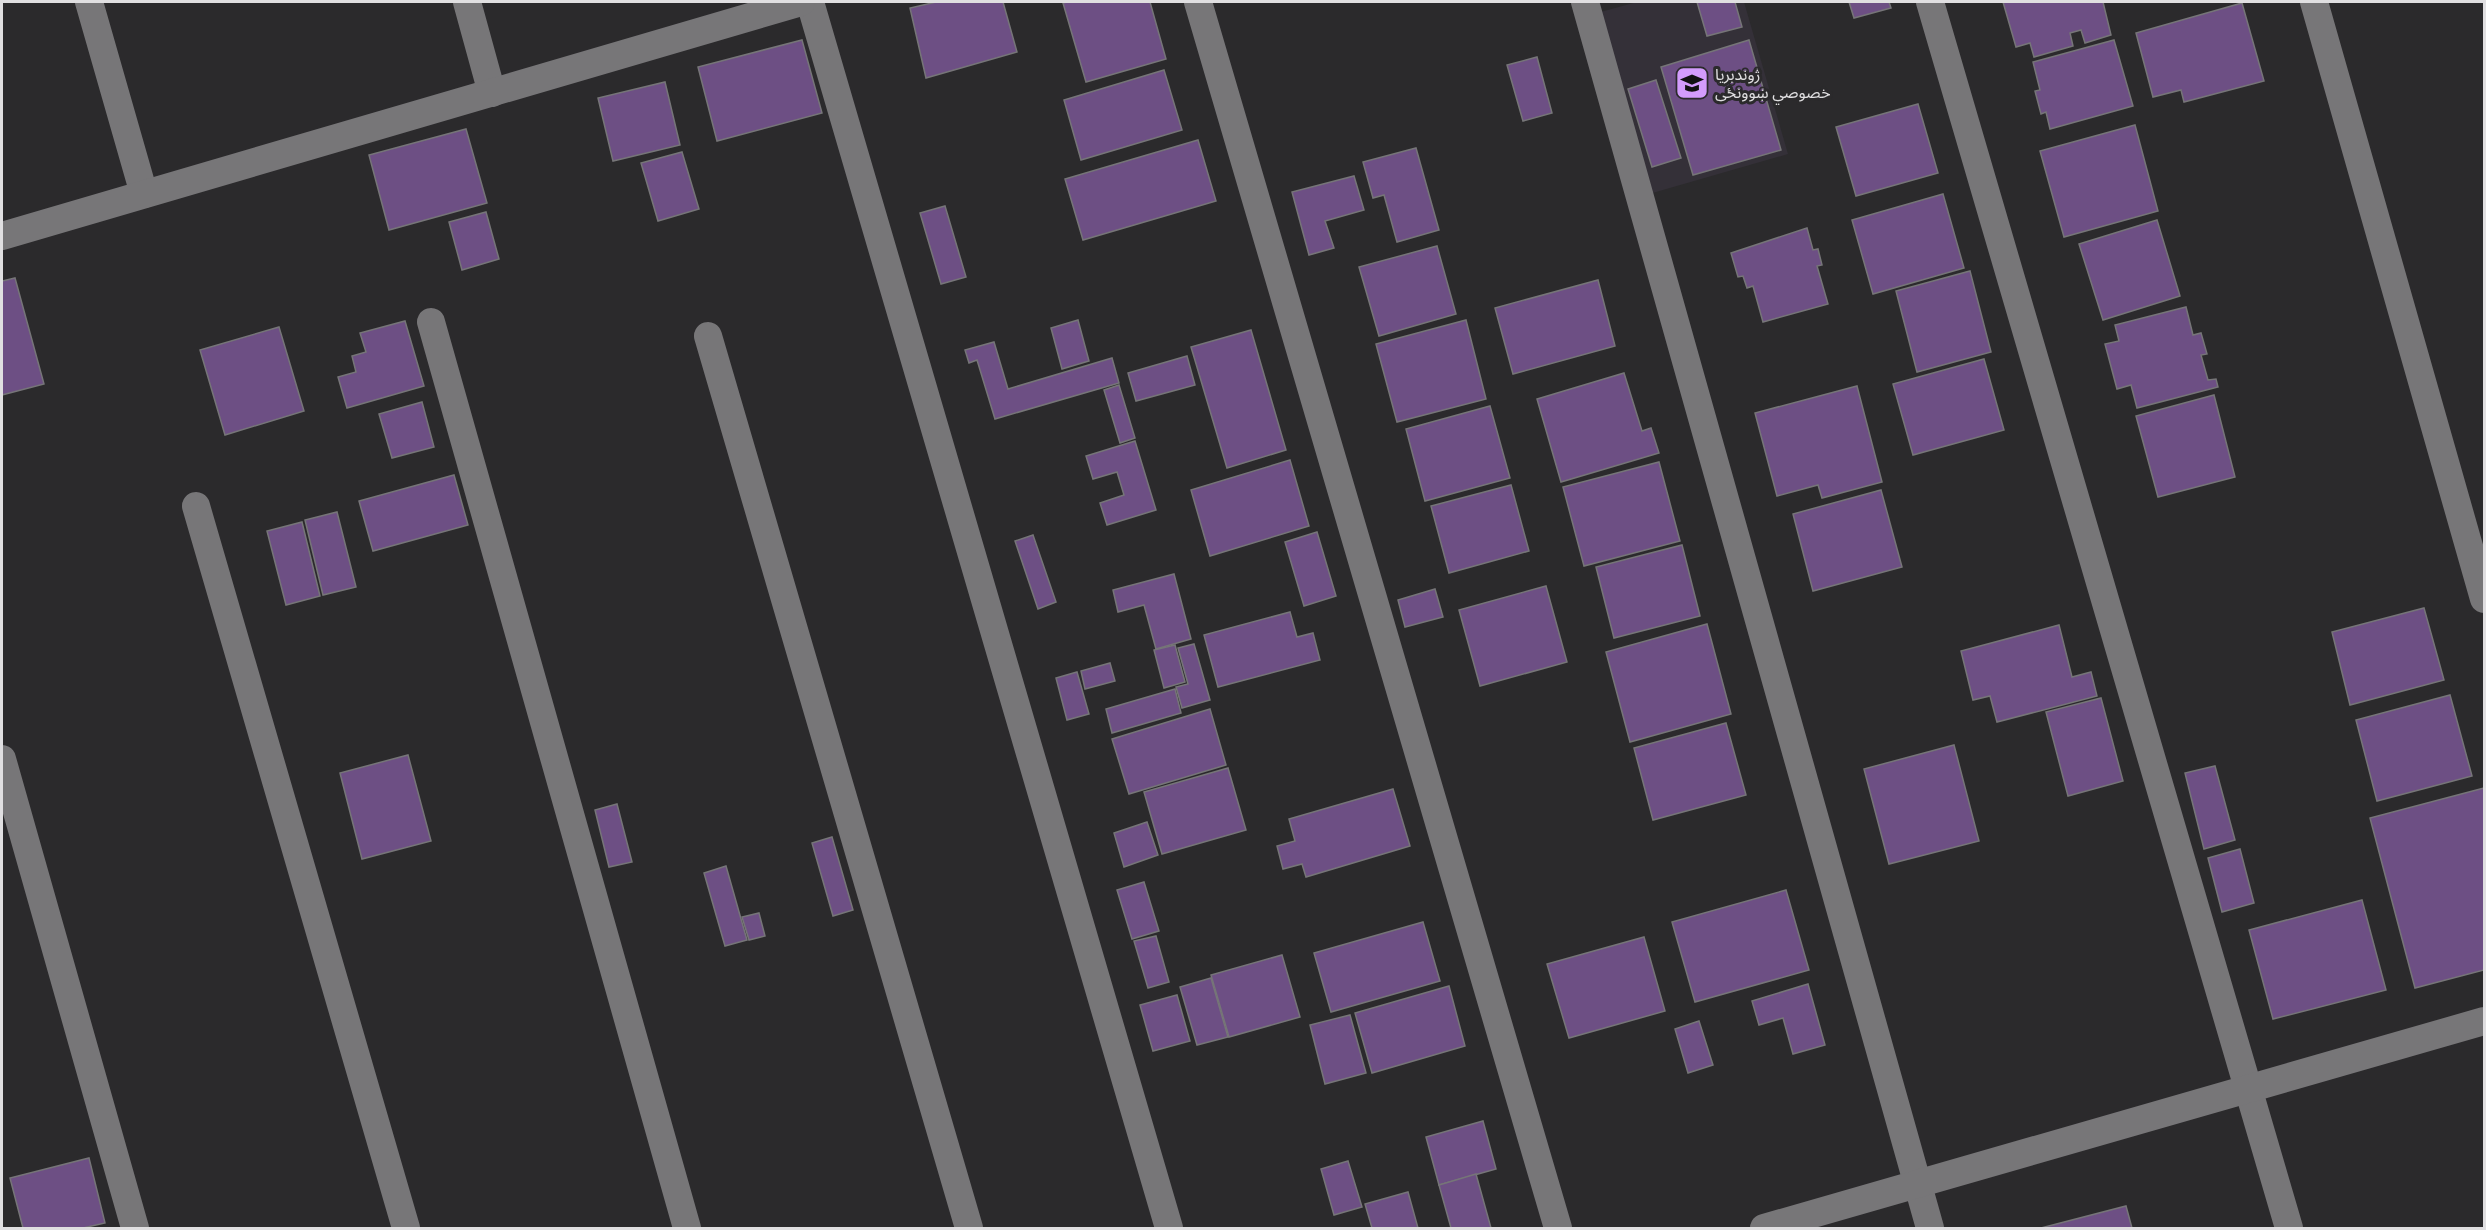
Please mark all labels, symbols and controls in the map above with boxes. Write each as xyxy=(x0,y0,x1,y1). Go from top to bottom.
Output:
school or university icon: ژوندبریا خصوصي ښوونځی xyxy=(1674,65,1710,101)
place label: ژوندبریا خصوصي ښوونځی xyxy=(1715,65,1831,105)

